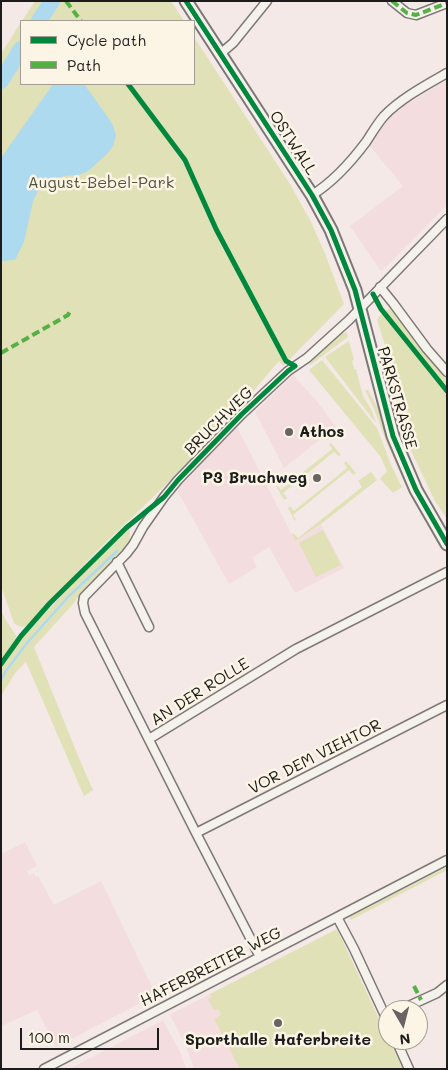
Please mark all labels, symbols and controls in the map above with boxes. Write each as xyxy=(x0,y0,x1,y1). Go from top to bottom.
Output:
legend xyxy=(20,20,195,85)
text: Cycle path xyxy=(67,30,146,50)
text: Path xyxy=(67,55,101,75)
street label: OSTWALL xyxy=(265,107,321,179)
park label: August-Bebel-Park xyxy=(28,173,174,193)
street label: PARKSTRASSE xyxy=(373,344,421,452)
street label: BRUCHWEG xyxy=(181,383,257,459)
place label: Athos xyxy=(299,422,344,442)
marker: Athos xyxy=(283,426,295,438)
place label: P3 Bruchweg xyxy=(202,468,307,488)
marker: P3 Bruchweg xyxy=(311,472,323,484)
street label: AN DER ROLLE xyxy=(147,654,253,730)
street label: VOR DEM VIEHTOR xyxy=(246,715,384,799)
street label: HAFERBREITER WEG xyxy=(137,923,285,1011)
north arrow xyxy=(378,1000,428,1050)
marker: Sporthalle Haferbreite xyxy=(272,1017,284,1029)
scale bar xyxy=(22,1018,161,1050)
text: 100 m xyxy=(28,1027,70,1047)
text: N xyxy=(398,1029,412,1050)
place label: Sporthalle Haferbreite xyxy=(185,1030,371,1050)

